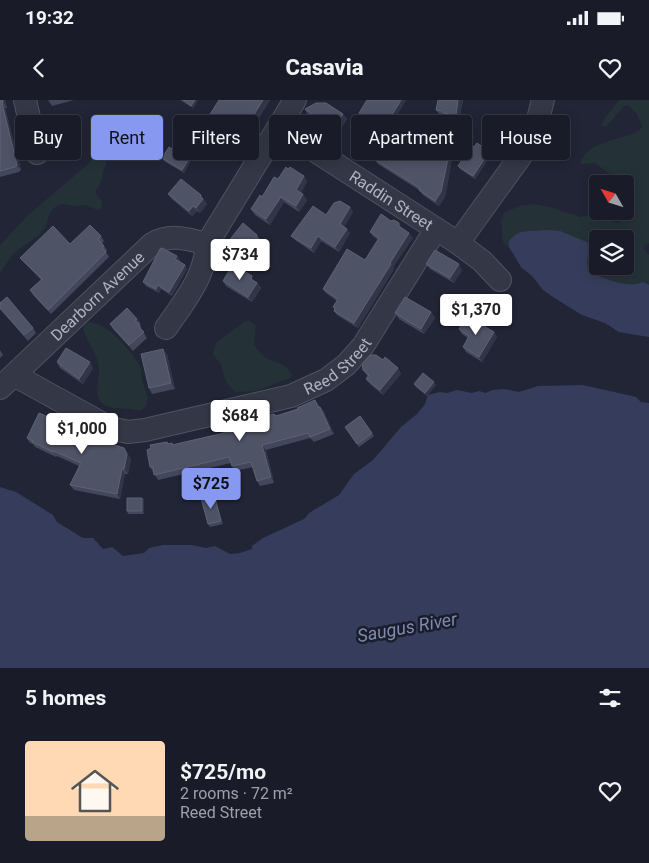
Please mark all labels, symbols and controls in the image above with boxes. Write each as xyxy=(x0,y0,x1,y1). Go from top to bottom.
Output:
text: 19:32 xyxy=(25,6,74,29)
icon: back xyxy=(25,54,53,82)
icon: heart xyxy=(596,54,624,82)
text: Casavia xyxy=(286,55,363,80)
chip: Buy xyxy=(15,115,81,160)
chip: Rent xyxy=(91,115,163,160)
chip: Filters xyxy=(173,115,259,160)
chip: New xyxy=(269,115,341,160)
chip: Apartment xyxy=(351,115,472,160)
chip: House xyxy=(482,115,570,160)
street label: Raddin Street xyxy=(346,166,437,234)
north arrow xyxy=(589,175,634,220)
map controls xyxy=(589,175,634,275)
button: layers xyxy=(589,230,634,275)
pin: $734 xyxy=(210,238,270,281)
text: $734 xyxy=(222,245,258,264)
street label: Dearborn Avenue xyxy=(47,247,148,345)
pin: $1,370 xyxy=(435,294,517,336)
text: $1,370 xyxy=(451,300,501,319)
street label: Reed Street xyxy=(301,334,375,398)
pin: $684 xyxy=(210,400,270,442)
text: $684 xyxy=(222,406,258,425)
pin: $1,000 xyxy=(41,412,123,455)
text: $1,000 xyxy=(57,419,107,438)
pin: $725 xyxy=(181,468,241,510)
text: $725 xyxy=(193,474,229,493)
water label: Saugus River xyxy=(356,608,460,646)
icon: filters xyxy=(596,684,624,712)
text: 5 homes xyxy=(25,686,106,710)
text: $725/mo xyxy=(180,760,266,784)
icon: home xyxy=(65,761,125,821)
icon: heart xyxy=(596,777,624,805)
text: 2 rooms · 72 m² xyxy=(180,784,293,803)
text: Reed Street xyxy=(180,803,262,822)

